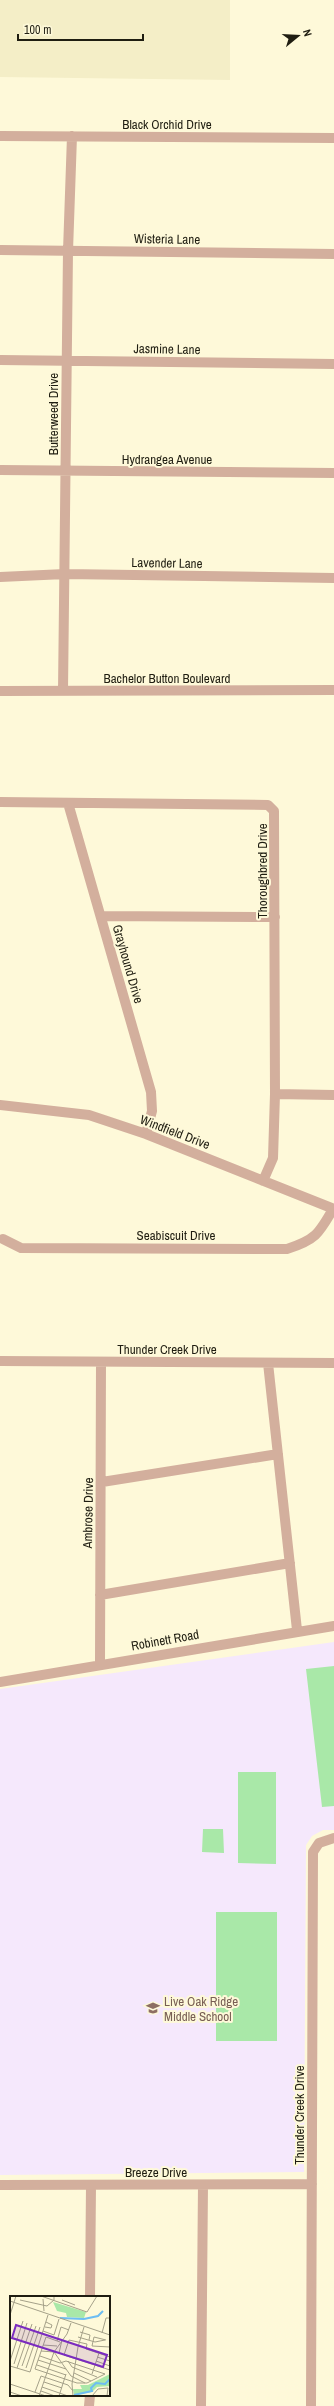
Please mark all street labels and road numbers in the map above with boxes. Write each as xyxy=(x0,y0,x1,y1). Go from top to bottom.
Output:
street label: Black Orchid Drive xyxy=(122,116,212,133)
street label: Wisteria Lane xyxy=(134,230,200,248)
street label: Jasmine Lane xyxy=(133,340,201,358)
street label: Butterweed Drive xyxy=(45,373,62,455)
street label: Hydrangea Avenue xyxy=(122,451,212,468)
street label: Lavender Lane xyxy=(131,554,203,572)
street label: Bachelor Button Boulevard xyxy=(104,670,230,687)
street label: Thoroughbred Drive xyxy=(254,823,271,919)
street label: Grayhound Drive xyxy=(109,923,147,1005)
street label: Windfield Drive xyxy=(138,1111,212,1153)
street label: Seabiscuit Drive xyxy=(137,1227,215,1244)
street label: Thunder Creek Drive xyxy=(117,1341,217,1358)
street label: Ambrose Drive xyxy=(79,1477,97,1550)
street label: Robinett Road xyxy=(130,1626,200,1654)
street label: Thunder Creek Drive xyxy=(291,2065,308,2165)
street label: Breeze Drive xyxy=(125,2164,187,2181)

